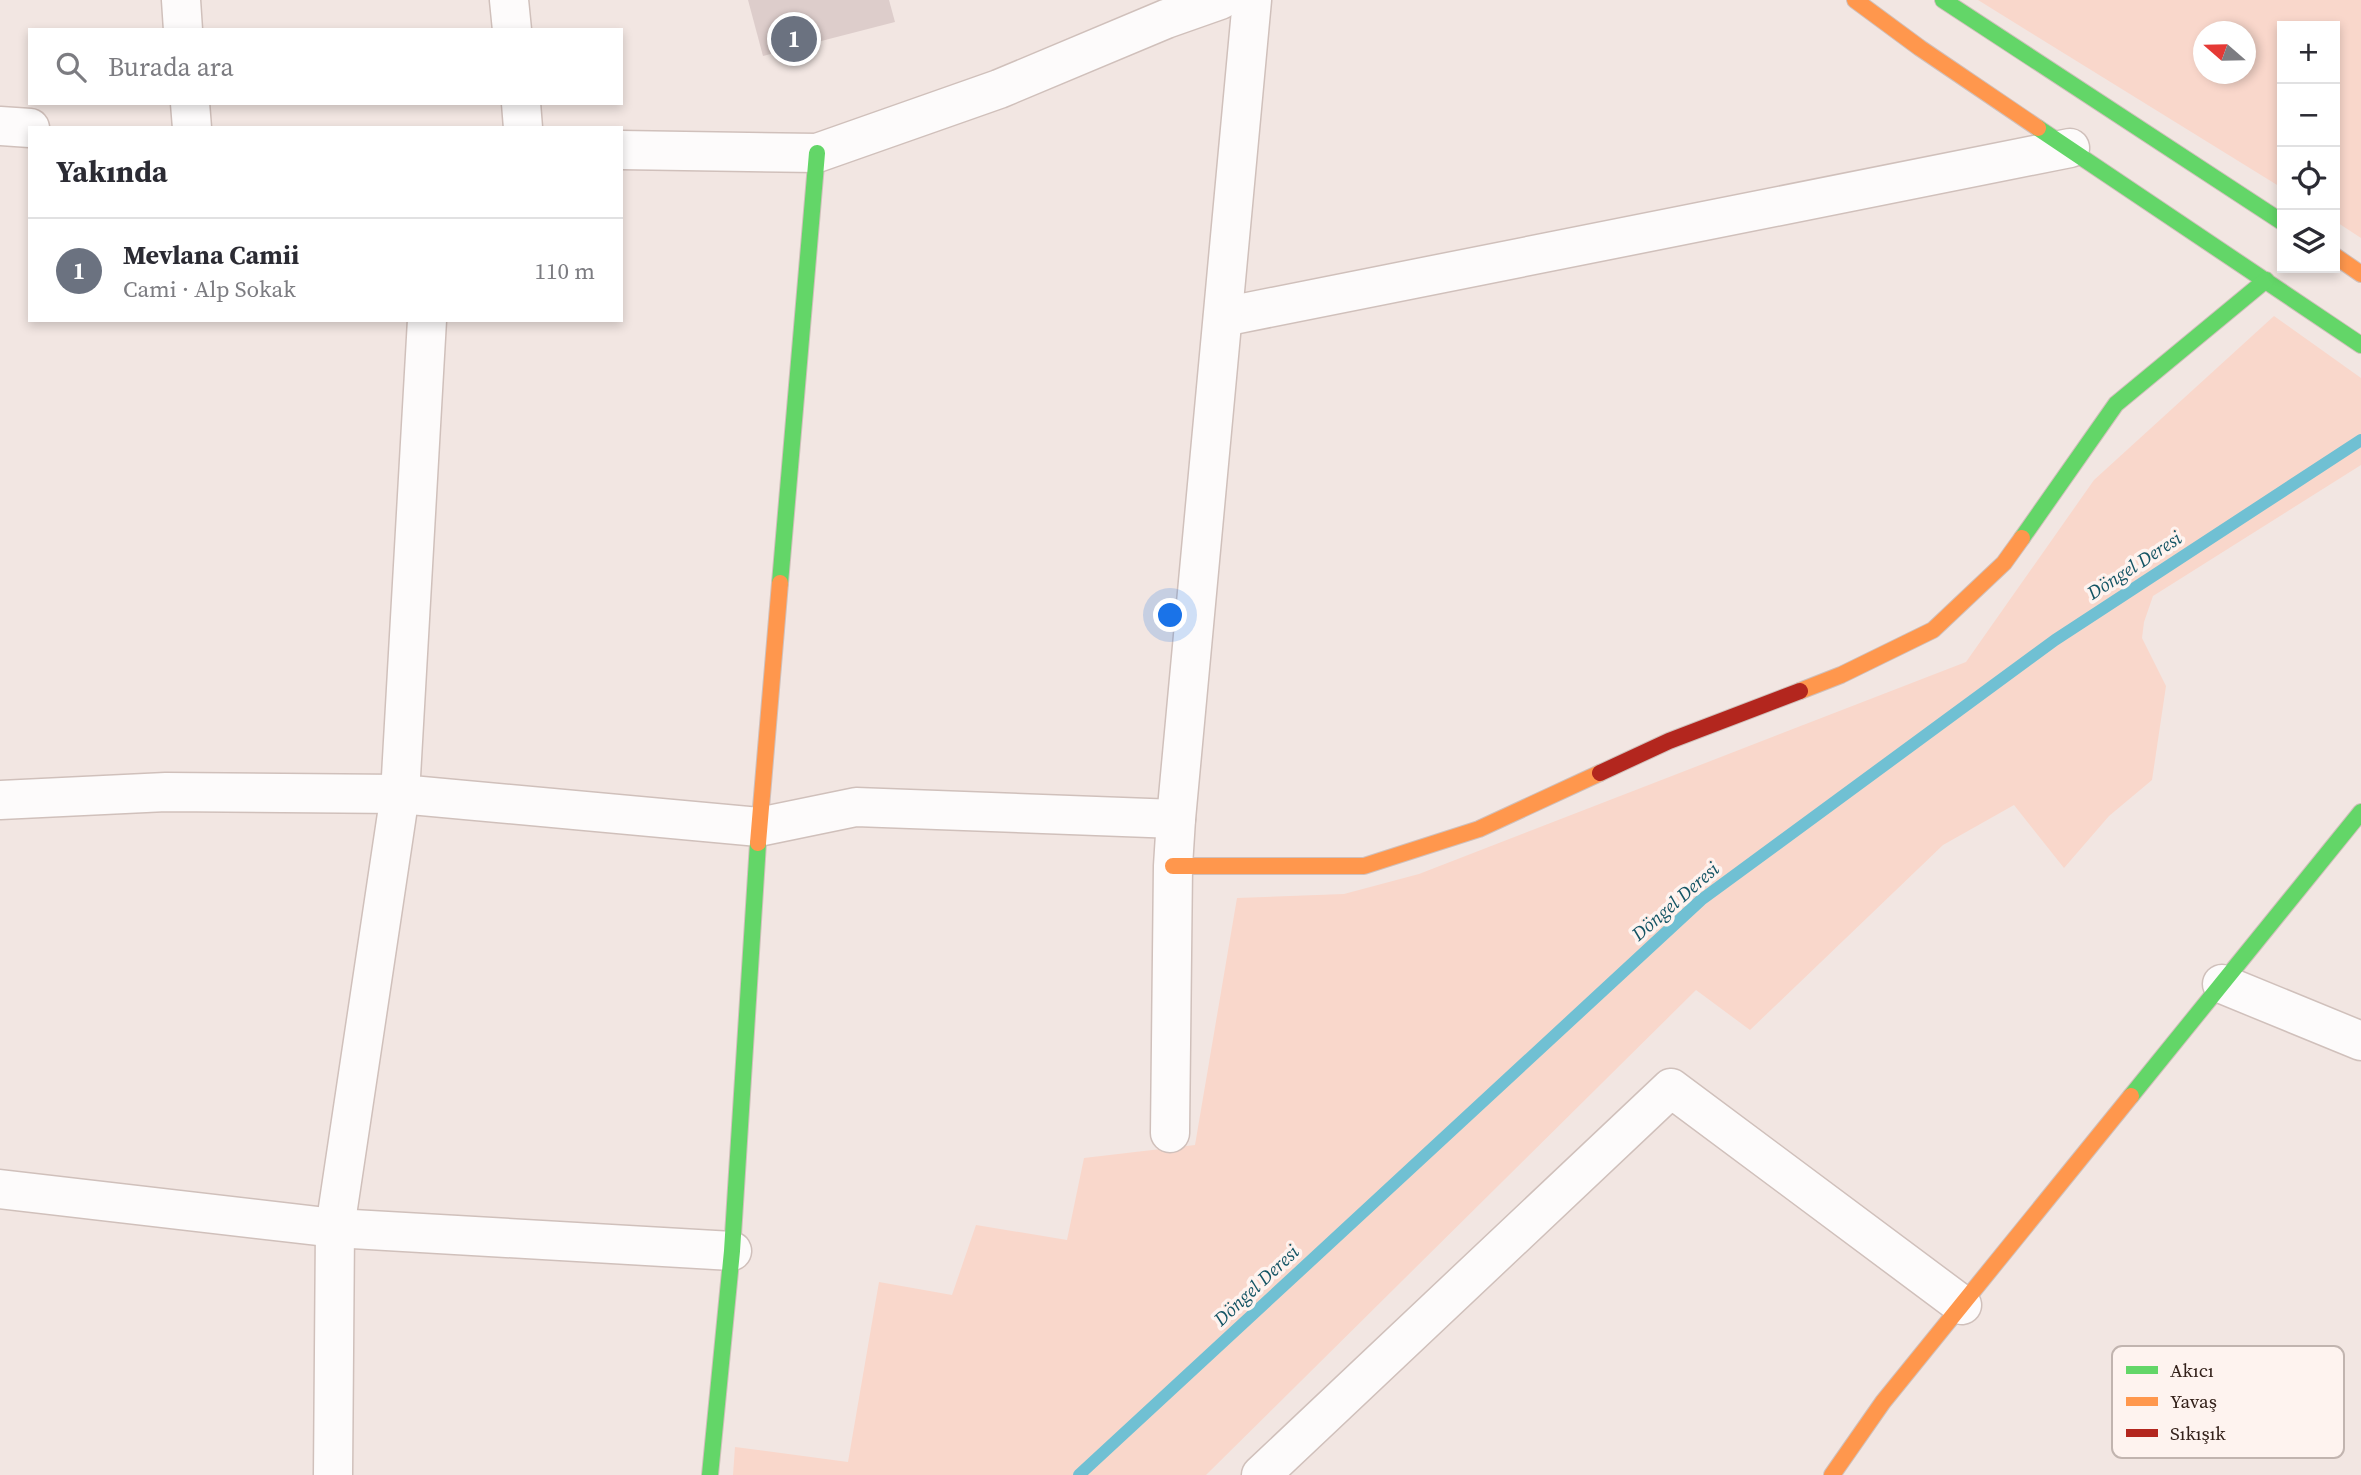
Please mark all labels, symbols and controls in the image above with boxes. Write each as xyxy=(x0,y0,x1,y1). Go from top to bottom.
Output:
pin: 1 xyxy=(771,13,817,65)
north arrow xyxy=(2193,21,2256,84)
map controls xyxy=(2277,21,2340,273)
button: + xyxy=(2277,21,2340,84)
search box xyxy=(28,28,623,105)
icon: search xyxy=(52,48,90,86)
text: Burada ara xyxy=(108,49,234,85)
button: − xyxy=(2277,84,2340,147)
button: locate xyxy=(2277,147,2340,210)
text: Yakında xyxy=(56,151,168,192)
button: layers xyxy=(2277,210,2340,273)
text: Mevlana Camii xyxy=(123,237,299,273)
text: 1 xyxy=(73,255,85,287)
text: 110 m xyxy=(534,255,595,287)
text: Cami · Alp Sokak xyxy=(123,273,296,305)
water label: Döngel Deresi xyxy=(2081,525,2187,606)
your location xyxy=(1153,598,1187,632)
water label: Döngel Deresi xyxy=(1625,856,1724,947)
water label: Döngel Deresi xyxy=(1207,1239,1305,1332)
legend xyxy=(2112,1346,2344,1458)
text: Akıcı xyxy=(2170,1357,2214,1383)
text: Yavaş xyxy=(2170,1388,2217,1414)
text: Sıkışık xyxy=(2170,1420,2226,1446)

